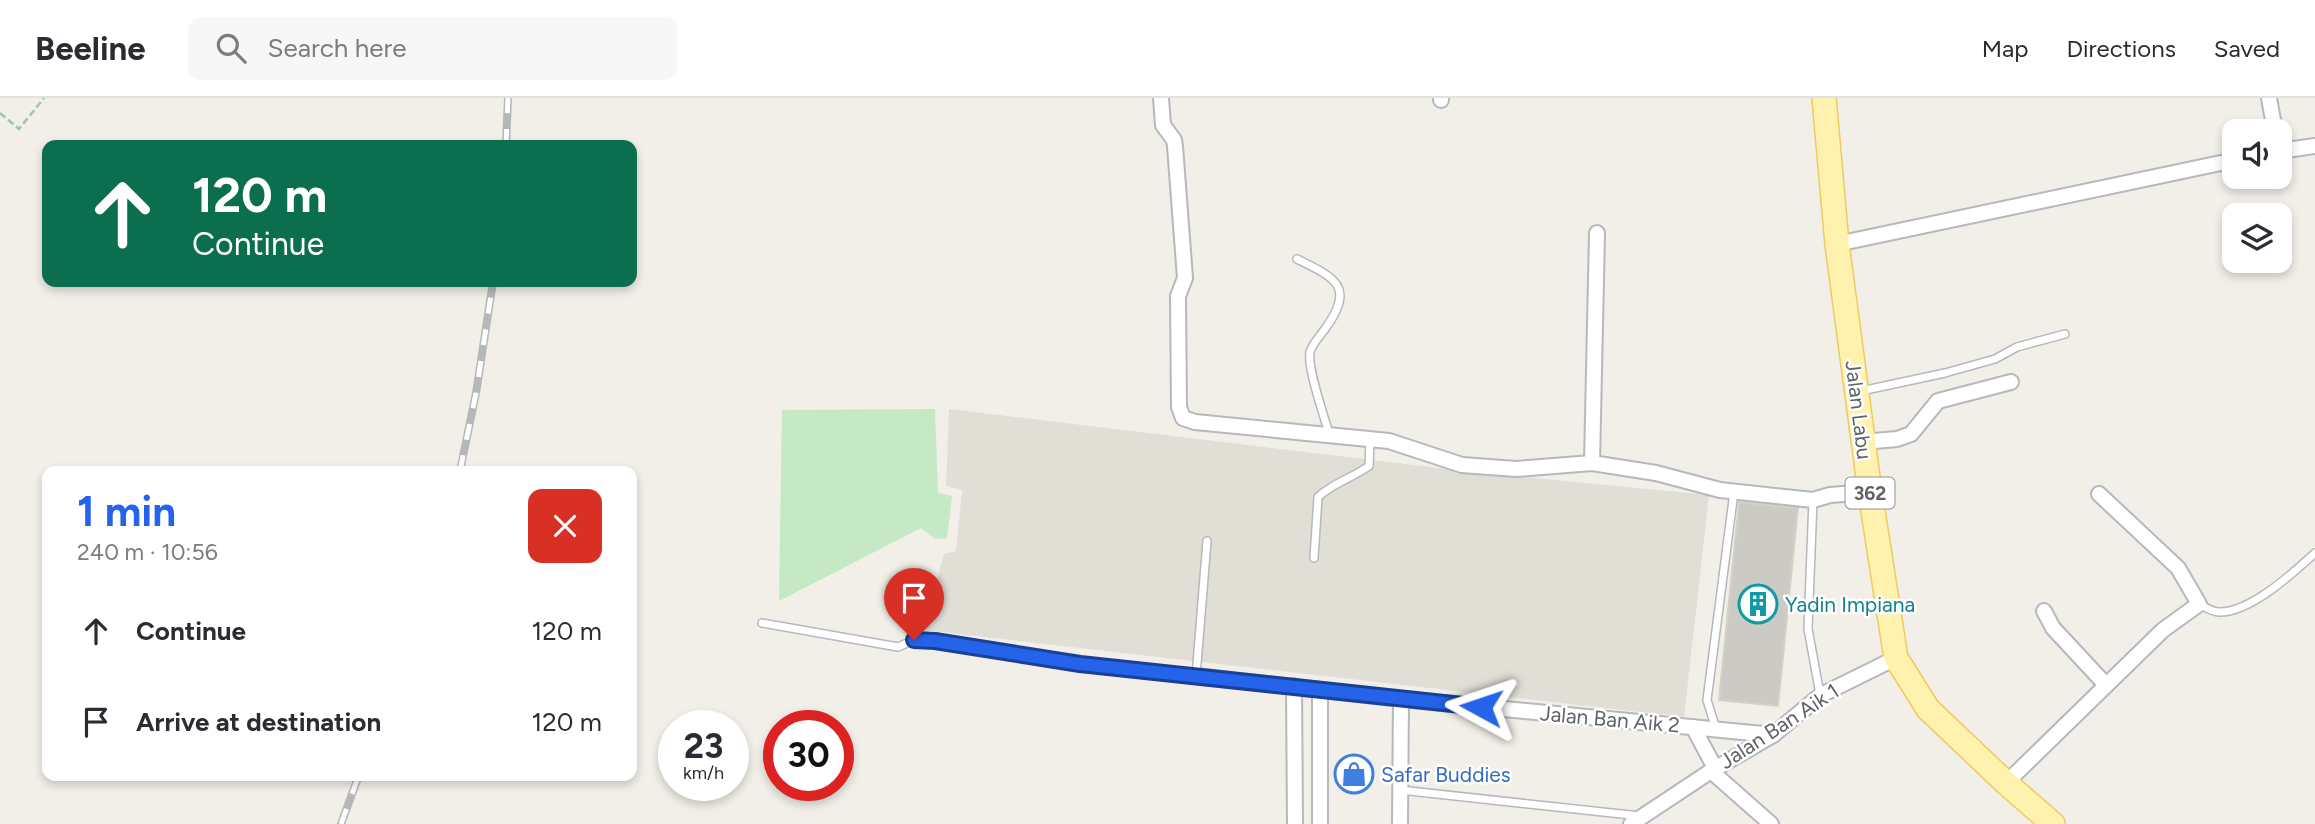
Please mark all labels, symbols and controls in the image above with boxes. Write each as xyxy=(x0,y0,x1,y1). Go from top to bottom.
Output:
search box xyxy=(188,17,678,80)
text: Beeline xyxy=(35,29,146,68)
icon: search xyxy=(212,29,250,67)
text: Search here xyxy=(268,32,406,64)
text: Map xyxy=(1982,34,2028,63)
text: Directions xyxy=(2066,34,2176,63)
text: Saved xyxy=(2214,34,2280,63)
map controls xyxy=(2222,119,2292,273)
button: sound xyxy=(2222,119,2292,189)
text: 120 m xyxy=(192,165,327,224)
icon: ahead xyxy=(77,168,168,259)
button: layers xyxy=(2222,203,2292,273)
text: Continue xyxy=(192,225,324,263)
street label: Jalan Labu xyxy=(1841,359,1877,461)
road number: 362 xyxy=(1846,478,1895,508)
text: 1 min xyxy=(77,486,176,537)
button: close xyxy=(528,489,602,563)
text: 240 m · 10:56 xyxy=(77,538,218,566)
pin xyxy=(884,568,944,640)
icon: arrive xyxy=(895,579,933,617)
building icon: Yadin Impiana xyxy=(1737,583,1779,625)
place label: Yadin Impiana xyxy=(1785,592,1915,617)
icon: ahead xyxy=(77,612,115,650)
text: Continue xyxy=(136,615,246,647)
text: 120 m xyxy=(532,615,602,647)
position arrow xyxy=(1444,670,1518,744)
street label: Jalan Ban Aik 1 xyxy=(1715,678,1843,774)
street label: Jalan Ban Aik 2 xyxy=(1539,700,1681,738)
icon: arrive xyxy=(77,703,115,741)
text: Arrive at destination xyxy=(136,706,381,738)
text: 120 m xyxy=(532,706,602,738)
speed limit sign: 30 xyxy=(763,710,854,801)
text: 23 xyxy=(684,725,723,767)
shop icon: Safar Buddies xyxy=(1333,753,1375,795)
text: km/h xyxy=(683,762,724,784)
place label: Safar Buddies xyxy=(1381,762,1511,787)

